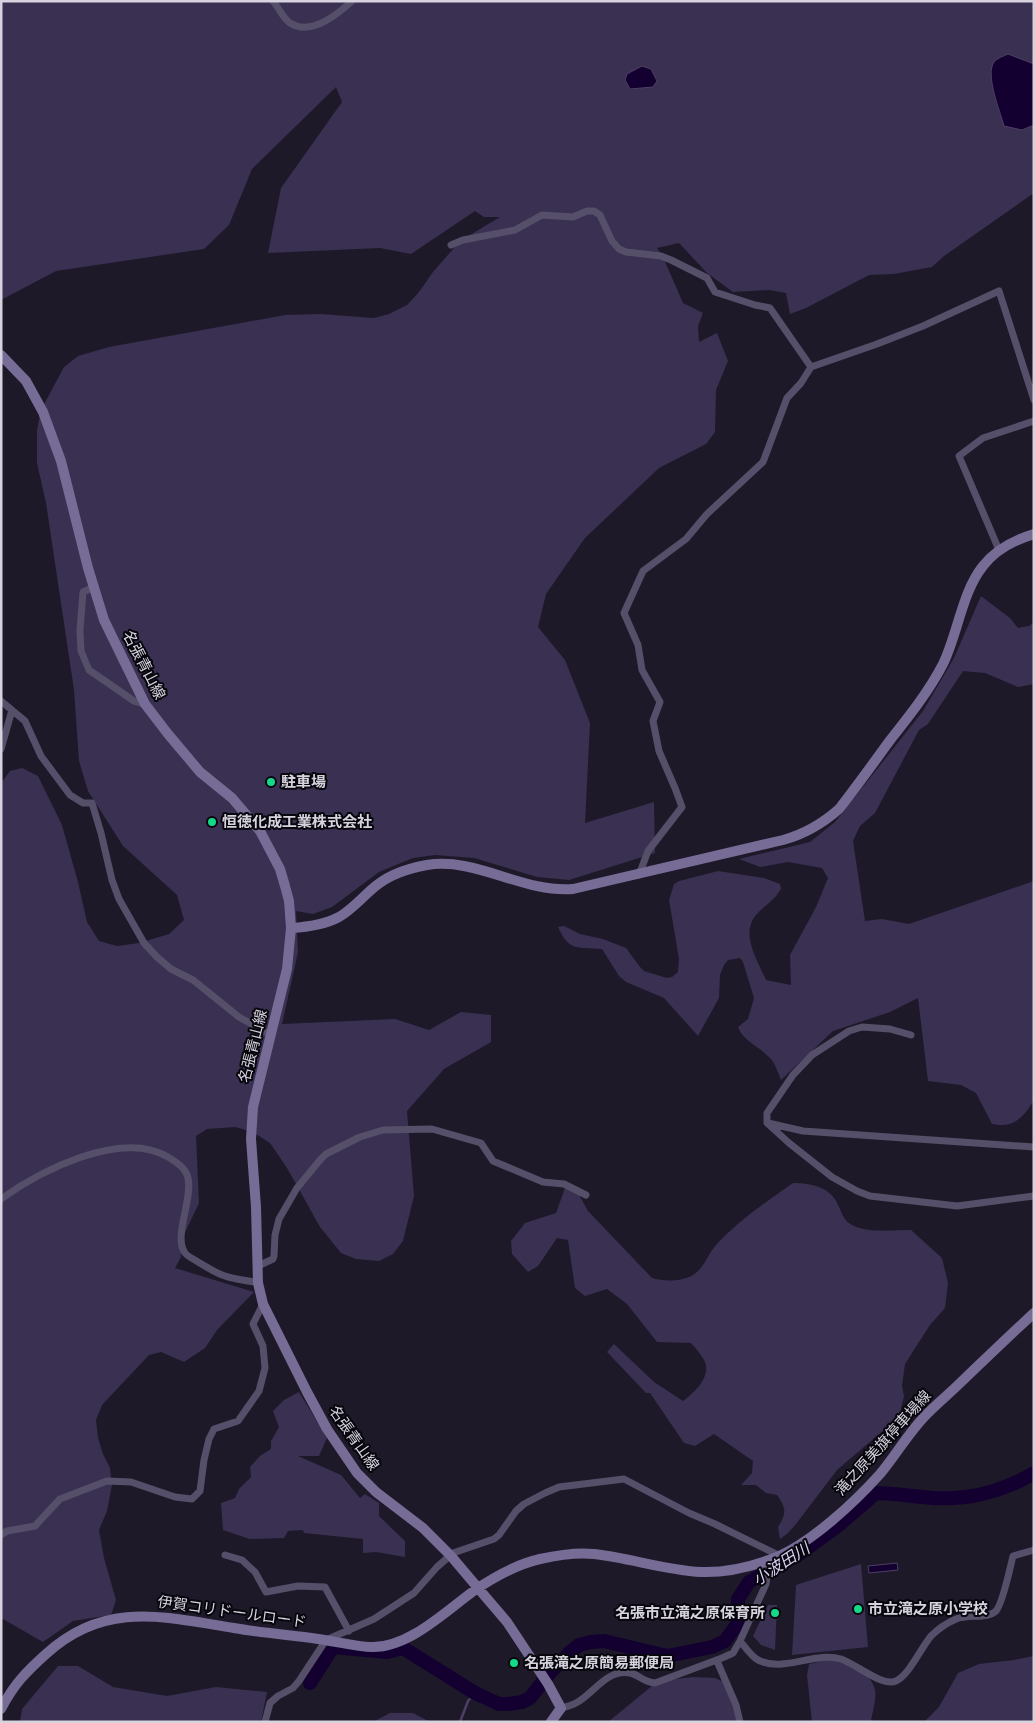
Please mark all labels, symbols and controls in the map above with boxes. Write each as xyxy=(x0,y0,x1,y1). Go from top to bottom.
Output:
street label: 名張青山線 xyxy=(117,627,171,703)
place label: 駐車場 xyxy=(281,771,326,793)
marker: 駐車場 xyxy=(265,776,277,788)
place label: 恒徳化成工業株式会社 xyxy=(222,811,372,833)
marker: 恒徳化成工業株式会社 xyxy=(206,816,218,828)
street label: 名張青山線 xyxy=(233,1007,273,1085)
street label: 滝之原美旗停車場線 xyxy=(830,1385,936,1501)
street label: 名張青山線 xyxy=(323,1401,385,1475)
water label: 小波田川 xyxy=(748,1536,816,1591)
street label: 伊賀コリドールロード xyxy=(156,1591,308,1633)
place label: 市立滝之原小学校 xyxy=(868,1598,988,1620)
place label: 名張市立滝之原保育所 xyxy=(615,1602,765,1624)
marker: 市立滝之原小学校 xyxy=(852,1603,864,1615)
marker: 名張市立滝之原保育所 xyxy=(769,1607,781,1619)
place label: 名張滝之原簡易郵便局 xyxy=(524,1652,674,1674)
marker: 名張滝之原簡易郵便局 xyxy=(508,1657,520,1669)

